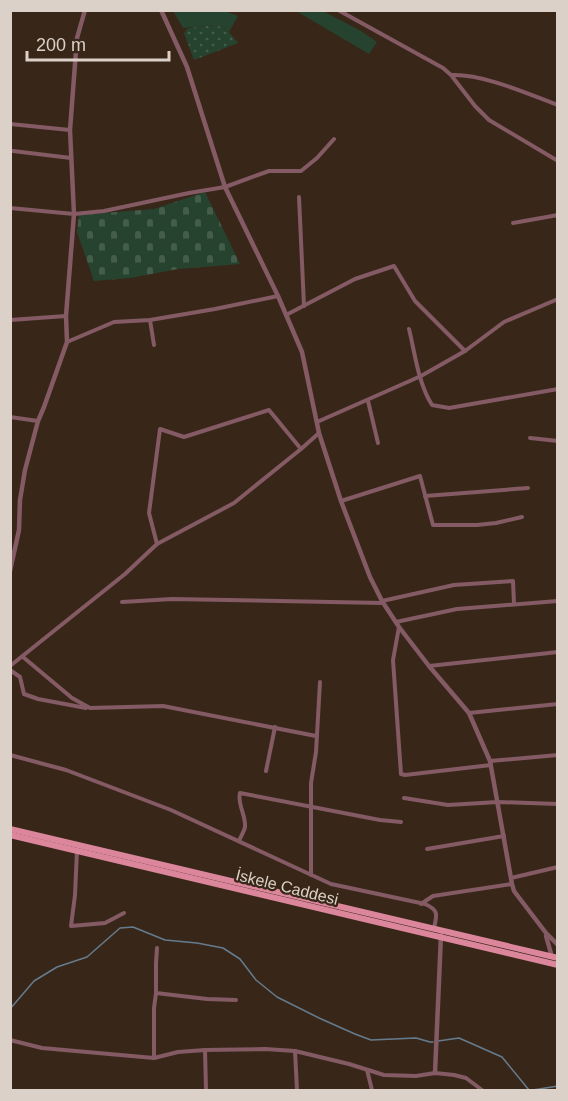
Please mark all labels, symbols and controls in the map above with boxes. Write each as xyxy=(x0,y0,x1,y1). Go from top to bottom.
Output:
scale bar xyxy=(27,24,170,62)
text: 200 m xyxy=(36,35,86,55)
street label: İskele Caddesi xyxy=(234,865,340,908)

